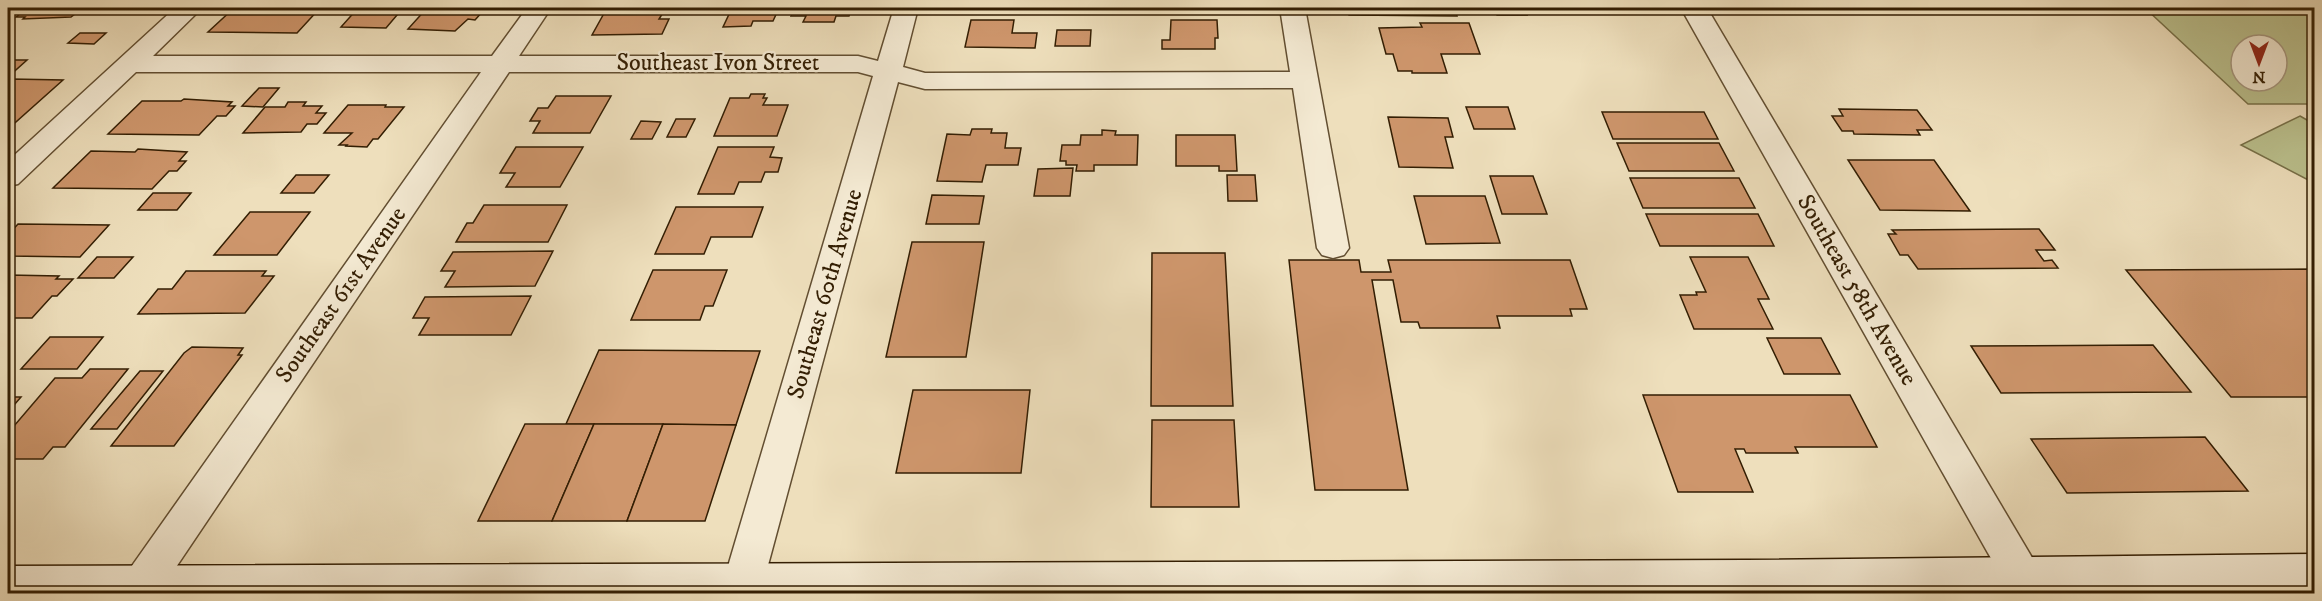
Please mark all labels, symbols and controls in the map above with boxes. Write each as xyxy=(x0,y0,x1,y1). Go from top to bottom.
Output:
north arrow xyxy=(2229,33,2289,93)
street label: Southeast Ivon Street xyxy=(616,48,820,78)
text: N xyxy=(2252,67,2266,87)
street label: Southeast 60th Avenue xyxy=(781,185,869,402)
street label: Southeast 58th Avenue xyxy=(1790,189,1924,391)
street label: Southeast 61st Avenue xyxy=(269,201,413,389)

